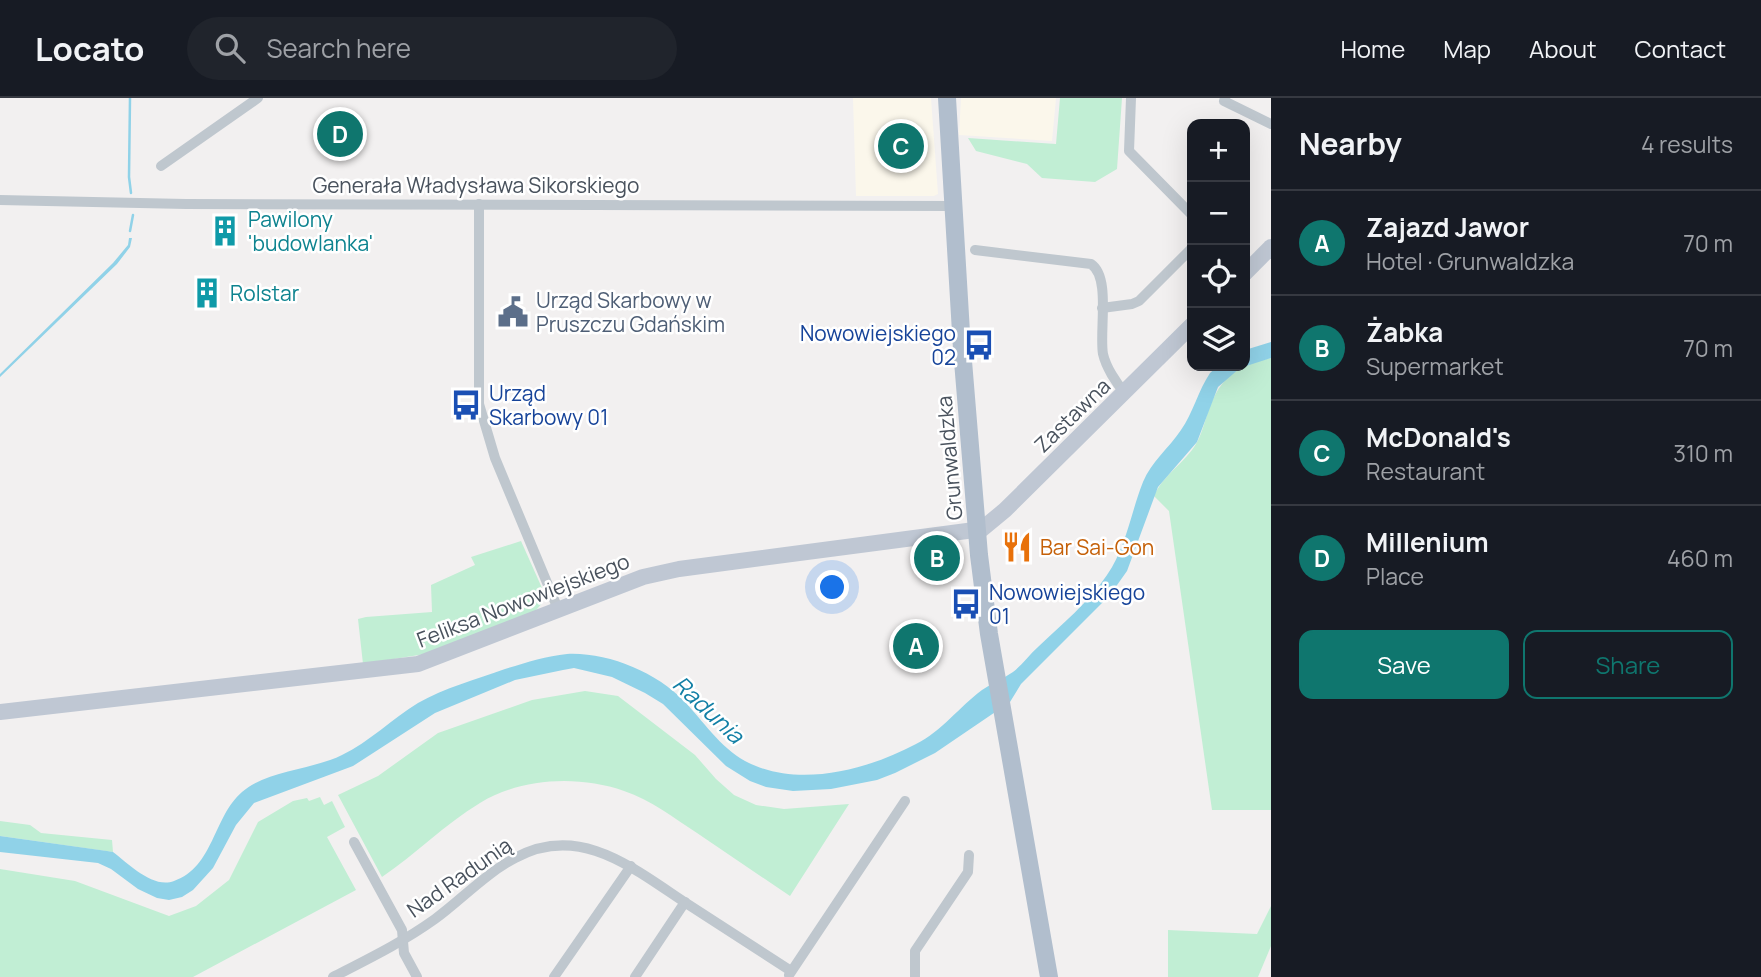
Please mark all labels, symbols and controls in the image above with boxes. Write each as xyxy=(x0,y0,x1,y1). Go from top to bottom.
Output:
search box xyxy=(187,17,677,80)
text: Locato xyxy=(35,26,145,71)
icon: search xyxy=(211,29,249,67)
text: Search here xyxy=(267,30,411,66)
text: Home xyxy=(1340,32,1405,65)
text: Map xyxy=(1443,32,1491,65)
text: About xyxy=(1529,32,1597,65)
text: Contact xyxy=(1635,32,1726,65)
pin: D xyxy=(317,108,363,160)
map controls xyxy=(1187,119,1250,371)
button: + xyxy=(1187,119,1250,182)
pin: C xyxy=(878,120,924,172)
text: Nearby xyxy=(1299,123,1402,164)
text: 4 results xyxy=(1641,128,1733,160)
street label: Generała Władysława Sikorskiego xyxy=(313,171,639,199)
button: − xyxy=(1187,182,1250,245)
place label: Pawilony 'budowlanka' xyxy=(248,205,373,257)
text: Zajazd Jawor xyxy=(1366,209,1529,245)
building icon: Pawilony 'budowlanka' xyxy=(208,214,242,248)
text: A xyxy=(1314,227,1330,259)
text: 70 m xyxy=(1683,227,1733,259)
button: locate xyxy=(1187,245,1250,308)
text: Hotel · Grunwaldzka xyxy=(1366,245,1574,277)
building icon: Rolstar xyxy=(190,276,224,310)
place label: Rolstar xyxy=(230,279,300,307)
place label: Urząd Skarbowy w Pruszczu Gdańskim xyxy=(536,286,725,338)
public building icon: Urząd Skarbowy w Pruszczu Gdańskim xyxy=(496,295,530,329)
button: layers xyxy=(1187,308,1250,371)
text: Żabka xyxy=(1366,314,1443,350)
place label: Nowowiejskiego 02 xyxy=(800,319,956,371)
bus stop icon: Nowowiejskiego 02 xyxy=(962,328,996,362)
text: B xyxy=(1315,332,1329,364)
text: 70 m xyxy=(1683,332,1733,364)
text: Supermarket xyxy=(1366,350,1504,382)
street label: Zastawna xyxy=(1028,372,1116,458)
place label: Urząd Skarbowy 01 xyxy=(489,379,608,431)
bus stop icon: Urząd Skarbowy 01 xyxy=(449,388,483,422)
street label: Grunwaldzka xyxy=(930,395,968,521)
text: McDonald's xyxy=(1366,419,1511,455)
text: C xyxy=(1314,437,1331,469)
text: 310 m xyxy=(1673,437,1733,469)
text: Restaurant xyxy=(1366,455,1485,487)
text: Millenium xyxy=(1366,524,1489,560)
restaurant icon: Bar Sai-Gon xyxy=(1000,530,1034,564)
pin: B xyxy=(914,532,960,584)
place label: Bar Sai-Gon xyxy=(1040,533,1154,561)
text: D xyxy=(1314,542,1330,574)
text: 460 m xyxy=(1667,542,1733,574)
street label: Feliksa Nowowiejskiego xyxy=(413,547,633,653)
text: Place xyxy=(1366,560,1424,592)
your location xyxy=(815,570,849,604)
place label: Nowowiejskiego 01 xyxy=(989,578,1145,630)
bus stop icon: Nowowiejskiego 01 xyxy=(949,587,983,621)
pin: A xyxy=(893,620,939,672)
button: Save xyxy=(1299,630,1509,699)
button: Share xyxy=(1523,630,1733,699)
water label: Radunia xyxy=(666,668,752,751)
street label: Nad Radunią xyxy=(401,831,517,923)

